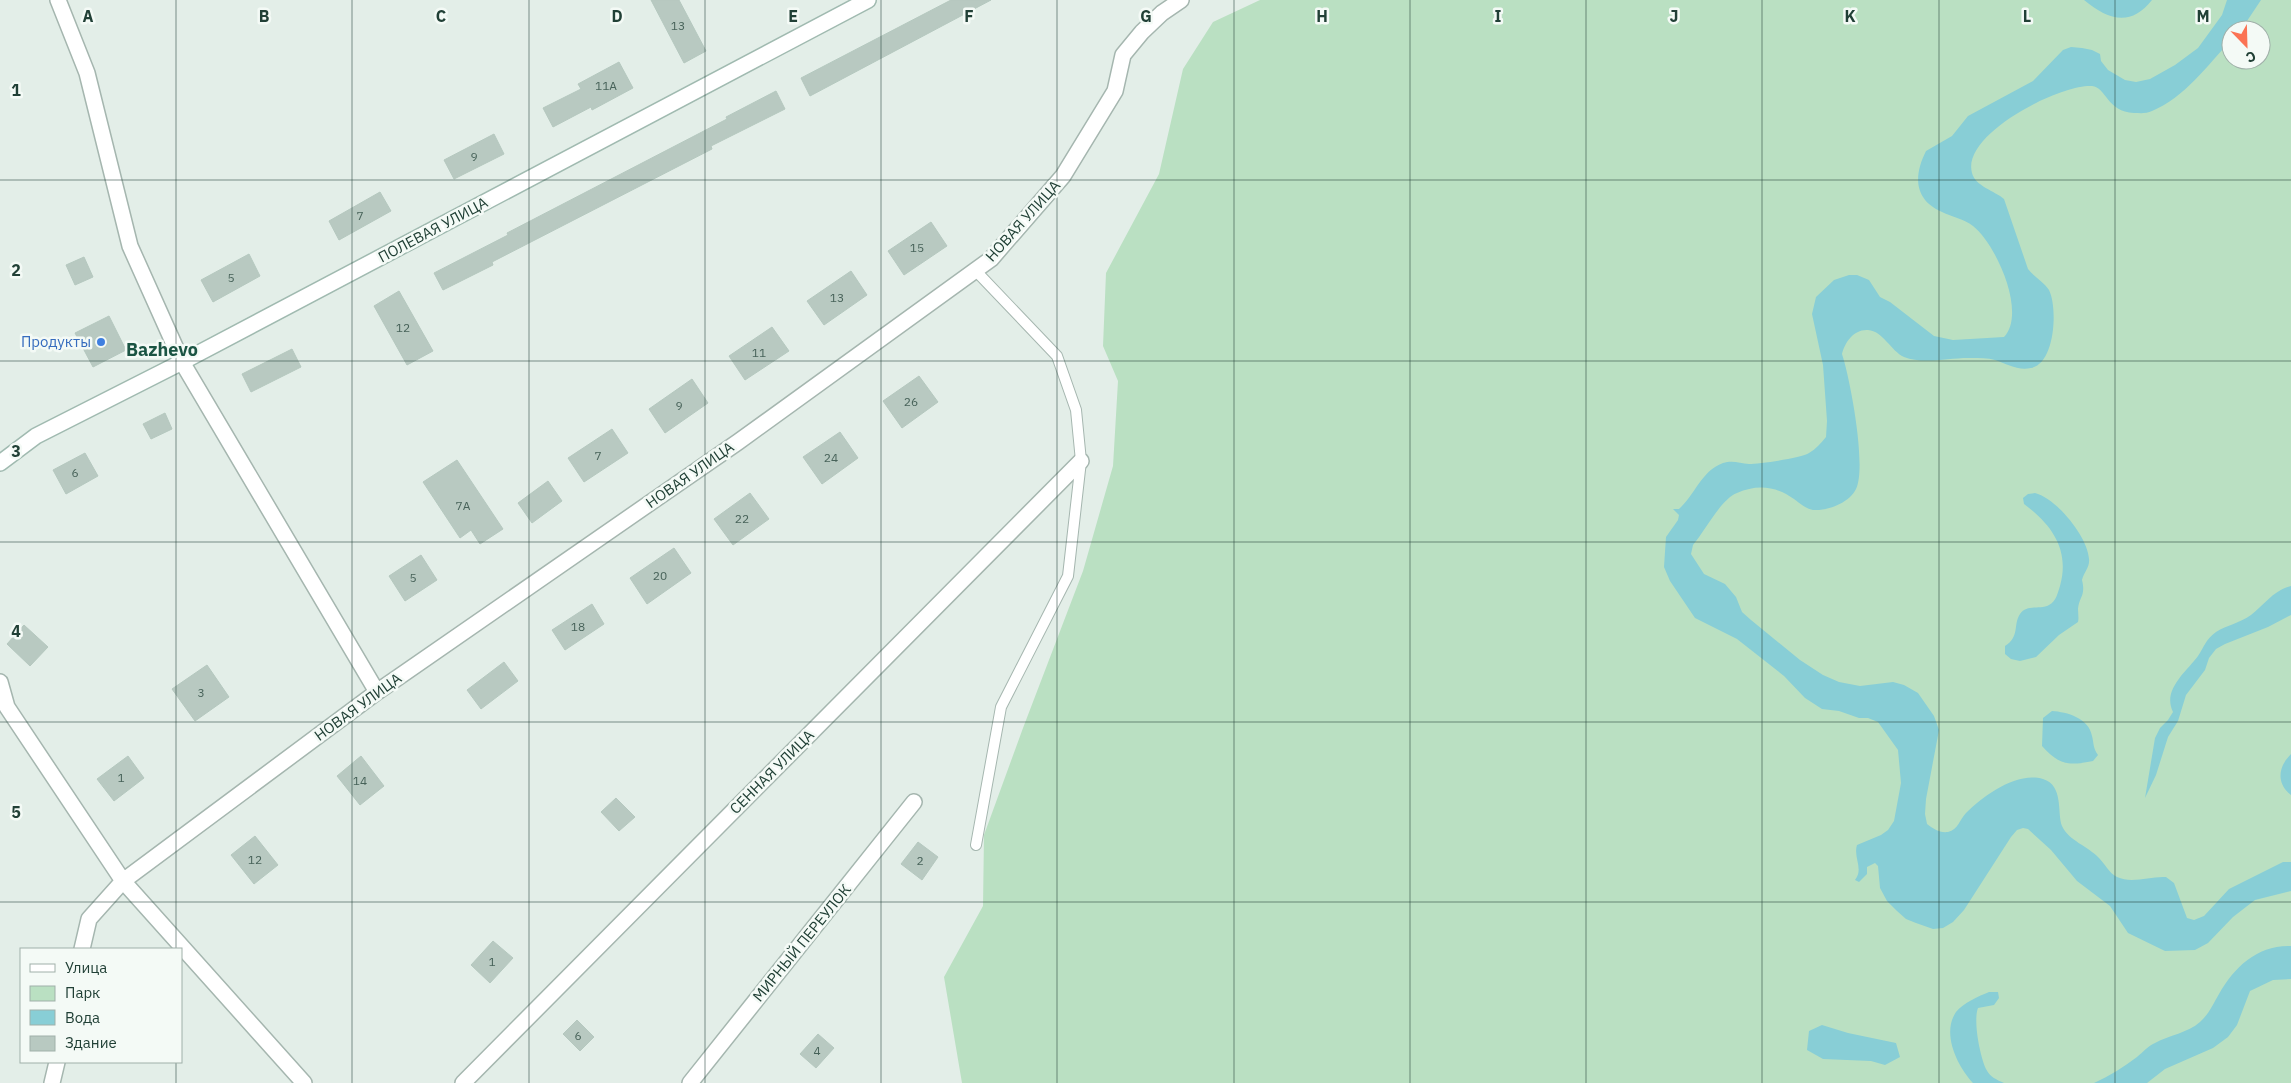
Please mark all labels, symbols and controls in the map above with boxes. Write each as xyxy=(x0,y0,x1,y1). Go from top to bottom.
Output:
text: A xyxy=(83,6,94,26)
text: B xyxy=(259,6,270,26)
text: C xyxy=(436,6,446,26)
text: D xyxy=(611,6,623,26)
text: E xyxy=(788,6,798,26)
text: F xyxy=(964,6,974,26)
text: G xyxy=(1140,6,1152,26)
text: H xyxy=(1316,6,1328,26)
text: I xyxy=(1495,6,1502,26)
text: J xyxy=(1670,6,1678,26)
text: K xyxy=(1844,6,1856,26)
text: L xyxy=(2023,6,2031,26)
text: M xyxy=(2196,6,2210,26)
house number: 13 xyxy=(671,18,685,33)
north arrow xyxy=(2221,20,2271,70)
text: С xyxy=(2243,47,2259,67)
house number: 11А xyxy=(595,78,617,93)
text: 1 xyxy=(11,80,21,100)
house number: 9 xyxy=(470,149,478,164)
street label: НОВАЯ УЛИЦА xyxy=(981,176,1064,265)
street label: ПОЛЕВАЯ УЛИЦА xyxy=(375,192,491,267)
house number: 7 xyxy=(356,208,364,223)
house number: 15 xyxy=(910,240,924,255)
text: 2 xyxy=(11,260,21,280)
house number: 5 xyxy=(227,270,235,285)
house number: 13 xyxy=(830,290,844,305)
house number: 12 xyxy=(396,320,410,335)
place label: Продукты xyxy=(21,332,91,351)
marker: Продукты xyxy=(95,336,107,348)
district label: Bazhevo xyxy=(126,338,198,361)
house number: 11 xyxy=(752,345,766,360)
house number: 26 xyxy=(904,394,918,409)
house number: 9 xyxy=(675,398,683,413)
street label: НОВАЯ УЛИЦА xyxy=(642,437,738,512)
text: 3 xyxy=(11,441,21,461)
house number: 7 xyxy=(594,448,602,463)
house number: 24 xyxy=(824,450,838,465)
house number: 6 xyxy=(71,465,79,480)
house number: 7А xyxy=(456,498,471,513)
house number: 22 xyxy=(735,511,749,526)
house number: 20 xyxy=(653,568,667,583)
house number: 5 xyxy=(409,570,417,585)
house number: 18 xyxy=(571,619,585,634)
text: 4 xyxy=(11,621,21,641)
street label: НОВАЯ УЛИЦА xyxy=(310,668,405,745)
house number: 3 xyxy=(197,685,205,700)
street label: СЕННАЯ УЛИЦА xyxy=(725,725,818,818)
house number: 1 xyxy=(117,770,125,785)
house number: 14 xyxy=(353,773,367,788)
text: 5 xyxy=(11,802,21,822)
house number: 12 xyxy=(248,852,262,867)
house number: 2 xyxy=(916,853,924,868)
street label: МИРНЫЙ ПЕРЕУЛОК xyxy=(748,880,855,1005)
legend xyxy=(20,948,182,1063)
house number: 1 xyxy=(488,954,496,969)
text: Улица xyxy=(65,958,107,977)
text: Парк xyxy=(65,983,100,1002)
text: Вода xyxy=(65,1008,100,1027)
house number: 6 xyxy=(574,1028,582,1043)
text: Здание xyxy=(65,1033,117,1052)
house number: 4 xyxy=(813,1043,821,1058)

